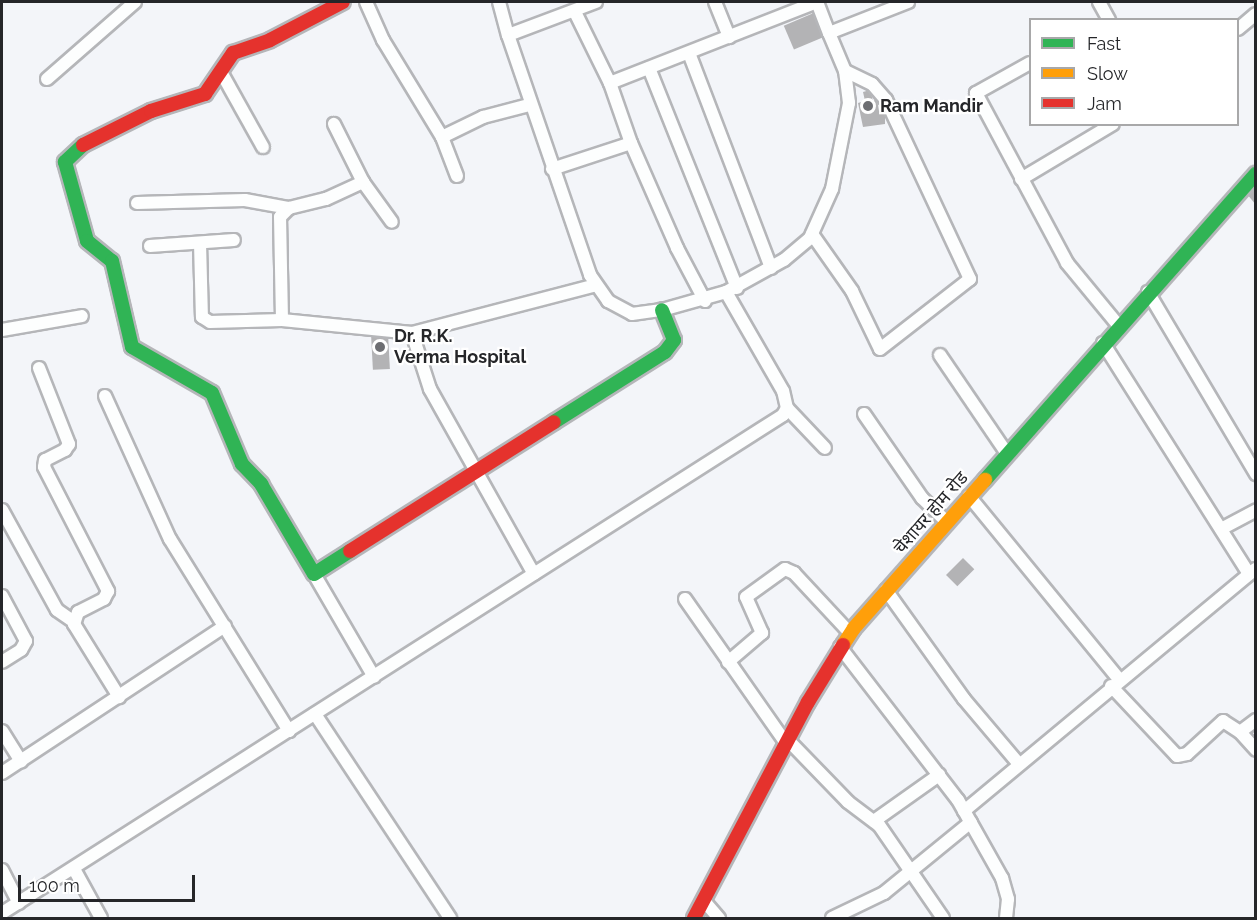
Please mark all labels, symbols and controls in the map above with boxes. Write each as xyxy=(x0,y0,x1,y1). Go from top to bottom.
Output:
legend xyxy=(1029,18,1239,126)
text: Fast xyxy=(1087,33,1121,54)
text: Slow xyxy=(1087,63,1128,84)
text: Jam xyxy=(1087,93,1122,114)
place label: Ram Mandir xyxy=(880,95,983,117)
marker: Ram Mandir xyxy=(861,99,875,113)
place label: Dr. R.K. Verma Hospital xyxy=(394,326,526,368)
marker: Dr. R.K. Verma Hospital xyxy=(371,338,389,356)
street label: चेशायर होम रोड xyxy=(889,467,973,559)
scale bar xyxy=(21,863,198,901)
text: 100 m xyxy=(29,875,80,896)

